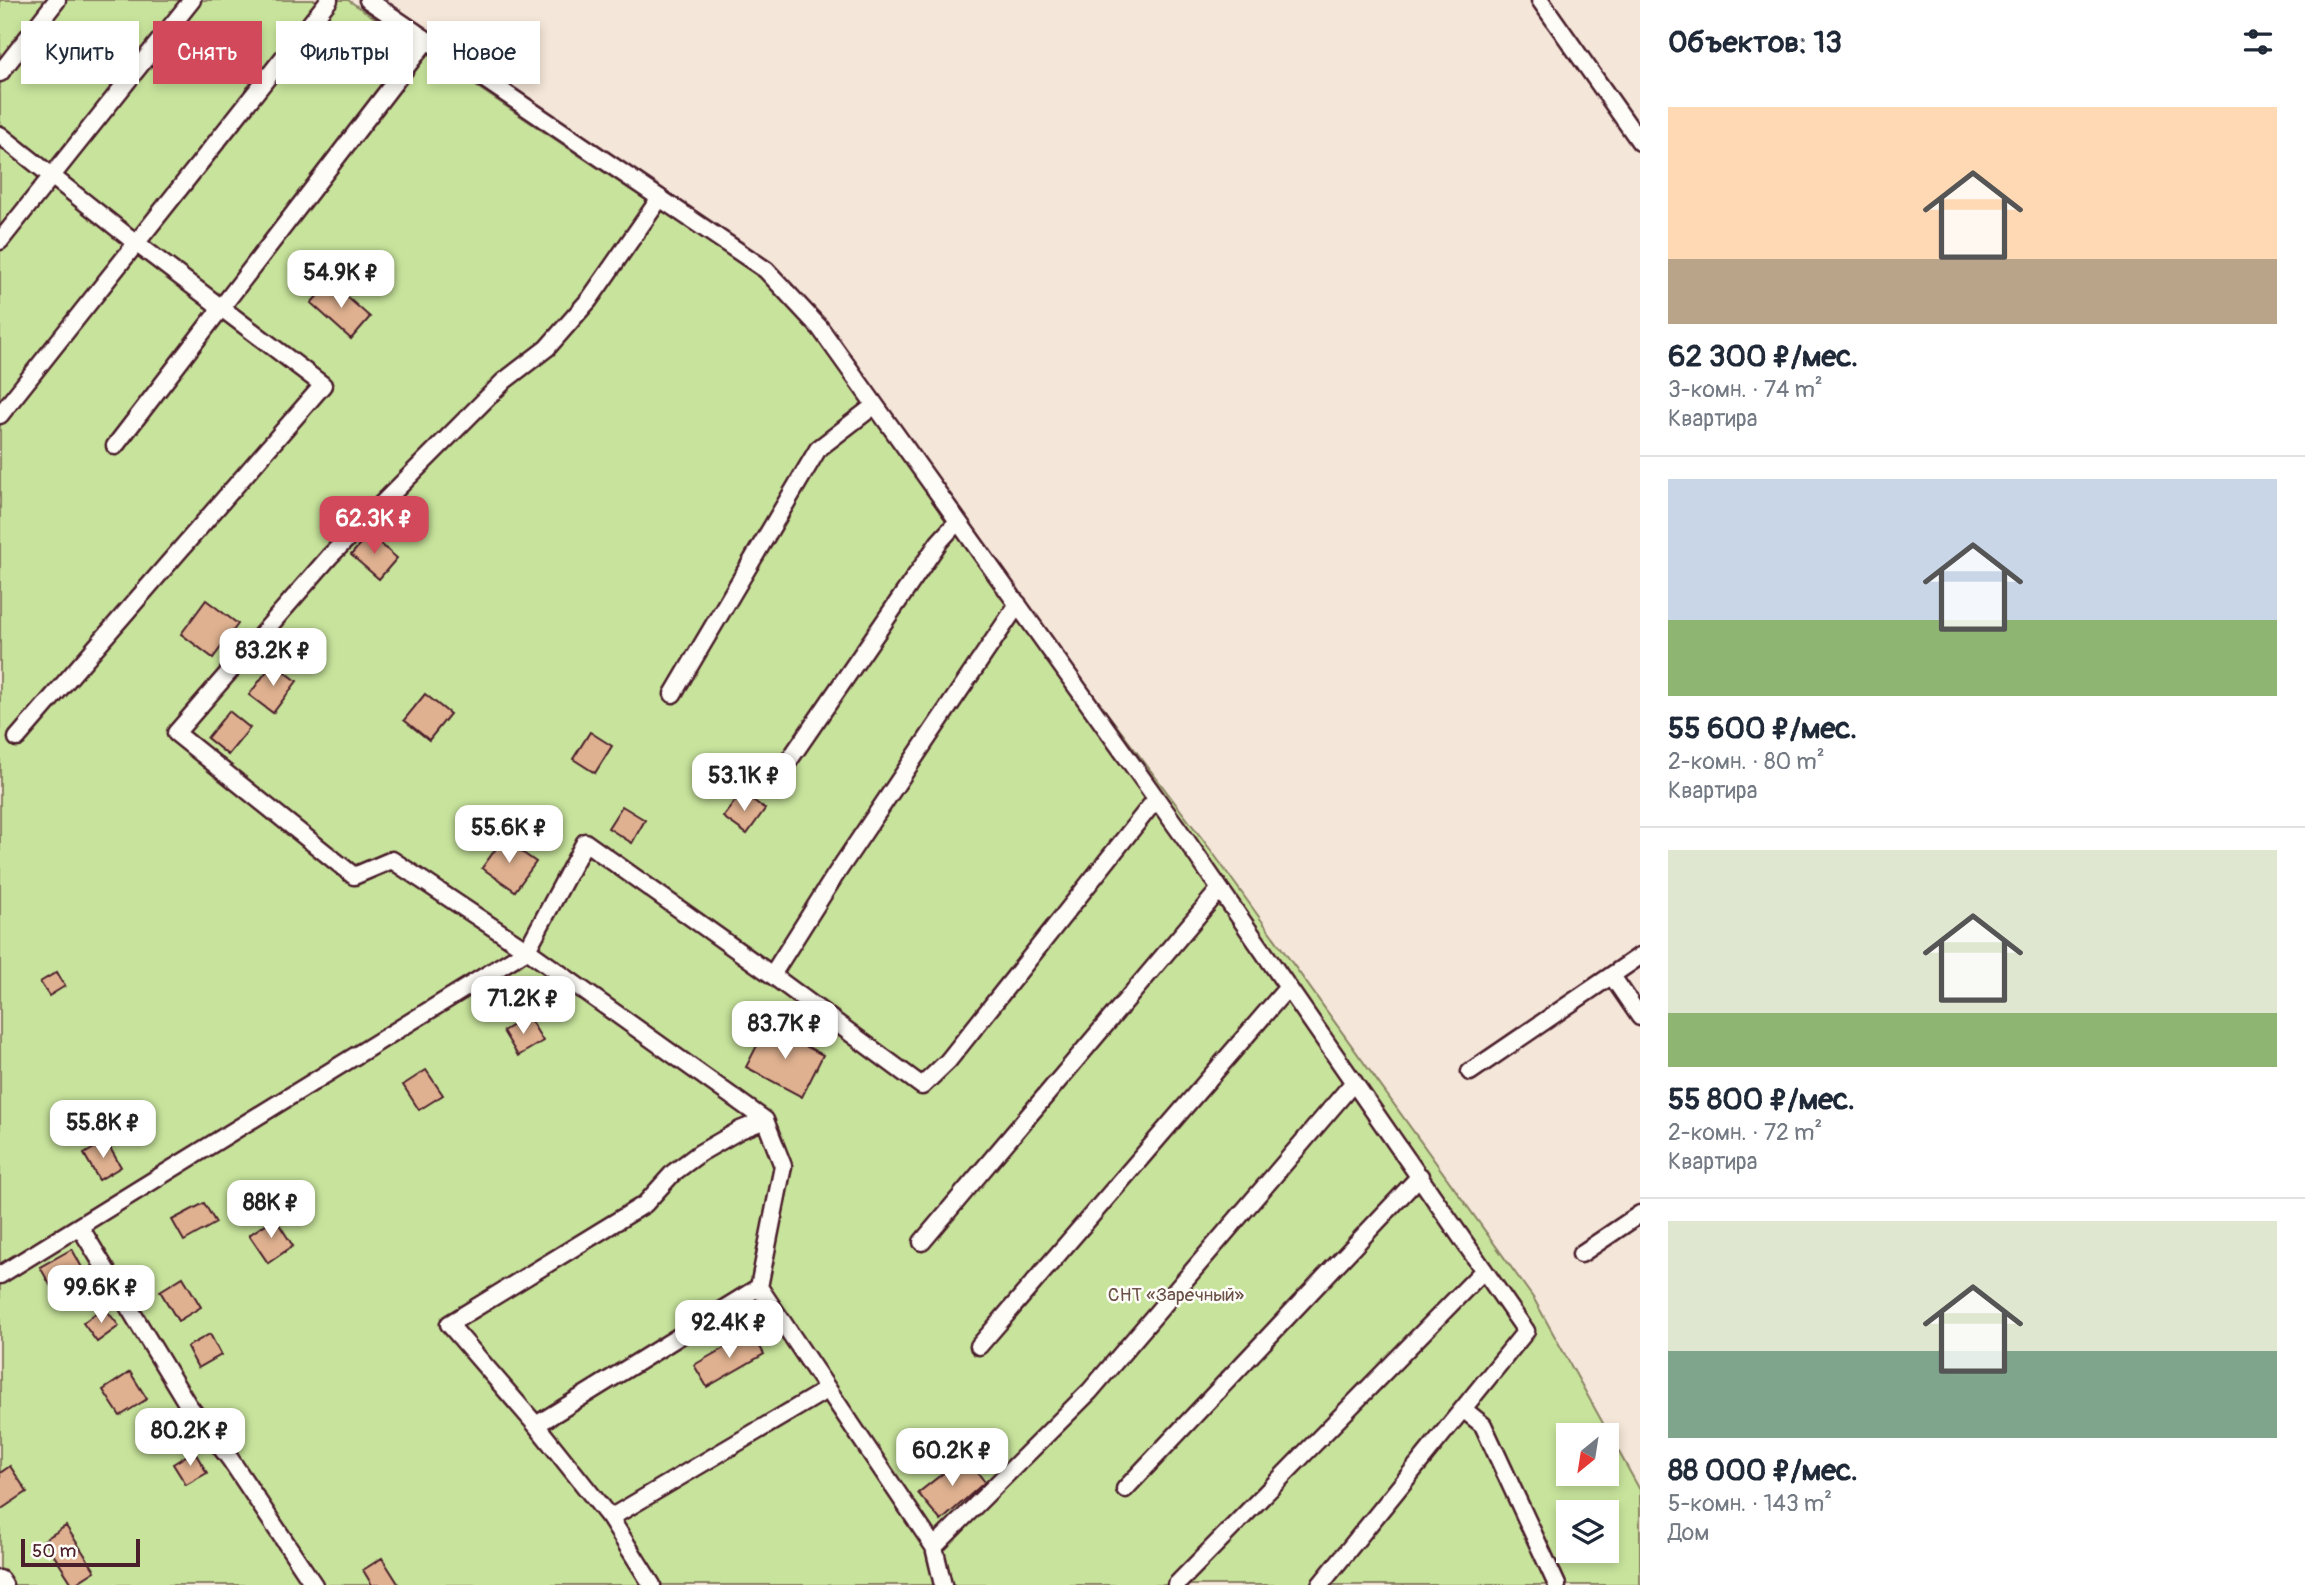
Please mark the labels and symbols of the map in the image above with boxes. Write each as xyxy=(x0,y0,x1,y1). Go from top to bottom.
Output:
pin: 54.9K ₽ xyxy=(276,250,406,310)
pin: 62.3K ₽ xyxy=(309,496,439,556)
pin: 83.2K ₽ xyxy=(208,628,338,688)
pin: 53.1K ₽ xyxy=(679,754,809,813)
pin: 55.6K ₽ xyxy=(444,806,574,865)
pin: 71.2K ₽ xyxy=(458,976,588,1036)
pin: 83.7K ₽ xyxy=(720,1002,850,1061)
pin: 55.8K ₽ xyxy=(38,1100,168,1160)
pin: 88K ₽ xyxy=(222,1180,320,1240)
pin: 99.6K ₽ xyxy=(36,1266,166,1325)
park label: СНТ «Заречный» xyxy=(1108,1283,1245,1307)
pin: 92.4K ₽ xyxy=(664,1300,794,1360)
pin: 80.2K ₽ xyxy=(125,1408,255,1468)
north arrow xyxy=(1556,1423,1619,1486)
pin: 60.2K ₽ xyxy=(887,1428,1017,1488)
scale bar xyxy=(21,1536,140,1568)

